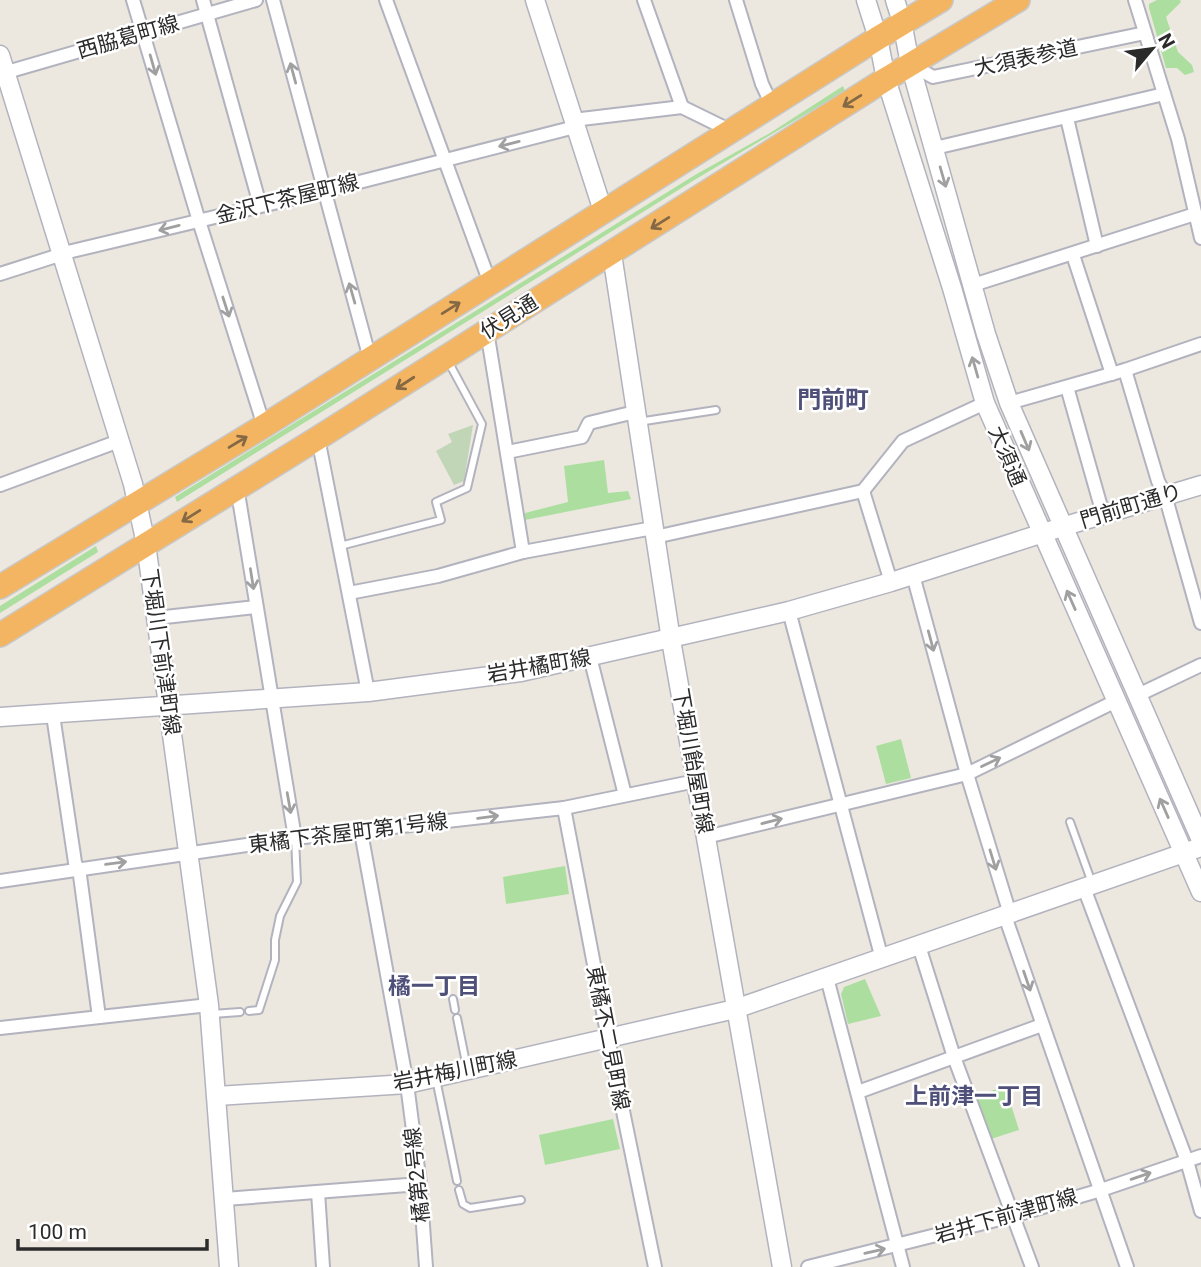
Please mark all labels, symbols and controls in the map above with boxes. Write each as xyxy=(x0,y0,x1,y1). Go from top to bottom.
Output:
street label: 西脇葛町線 xyxy=(74,11,182,63)
north arrow xyxy=(1117,14,1187,84)
text: N xyxy=(1153,30,1180,52)
street label: 大須表参道 xyxy=(972,35,1080,81)
one-way arrow xyxy=(147,54,160,76)
one-way arrow xyxy=(285,62,298,84)
one-way arrow xyxy=(843,93,862,108)
one-way arrow xyxy=(498,138,521,151)
one-way arrow xyxy=(937,165,950,188)
street label: 金沢下茶屋町線 xyxy=(213,170,361,228)
one-way arrow xyxy=(651,215,670,230)
one-way arrow xyxy=(158,222,181,235)
one-way arrow xyxy=(345,282,358,305)
street label: 伏見通 xyxy=(476,290,542,344)
one-way arrow xyxy=(220,295,233,317)
one-way arrow xyxy=(441,300,460,315)
one-way arrow xyxy=(967,356,980,378)
one-way arrow xyxy=(396,375,415,390)
district label: 門前町 xyxy=(797,386,869,414)
street label: 大須通 xyxy=(984,422,1030,490)
one-way arrow xyxy=(1019,429,1032,451)
one-way arrow xyxy=(227,435,247,449)
street label: 門前町通り xyxy=(1077,479,1185,533)
one-way arrow xyxy=(182,510,202,524)
street label: 下堀川下前津町線 xyxy=(137,567,185,737)
one-way arrow xyxy=(245,567,258,590)
one-way arrow xyxy=(1064,590,1077,611)
one-way arrow xyxy=(925,630,938,652)
street label: 岩井橘町線 xyxy=(485,645,593,687)
street label: 下堀川飴屋町線 xyxy=(668,687,718,835)
one-way arrow xyxy=(980,754,1001,768)
one-way arrow xyxy=(283,791,296,814)
one-way arrow xyxy=(1157,797,1170,819)
street label: 東橘下茶屋町第1号線 xyxy=(247,809,449,857)
one-way arrow xyxy=(476,810,498,823)
one-way arrow xyxy=(760,814,783,827)
one-way arrow xyxy=(988,849,1001,871)
one-way arrow xyxy=(104,857,127,870)
street label: 東橘不二見町線 xyxy=(582,964,634,1112)
one-way arrow xyxy=(1022,969,1034,991)
district label: 橘一丁目 xyxy=(388,973,480,1000)
street label: 岩井梅川町線 xyxy=(391,1047,519,1095)
district label: 上前津一丁目 xyxy=(905,1083,1043,1110)
street label: 橘第2号線 xyxy=(400,1126,434,1224)
one-way arrow xyxy=(1129,1169,1151,1181)
street label: 岩井下前津町線 xyxy=(932,1184,1080,1248)
scale bar xyxy=(18,1208,206,1252)
text: 100 m xyxy=(28,1220,87,1244)
one-way arrow xyxy=(863,1244,885,1257)

